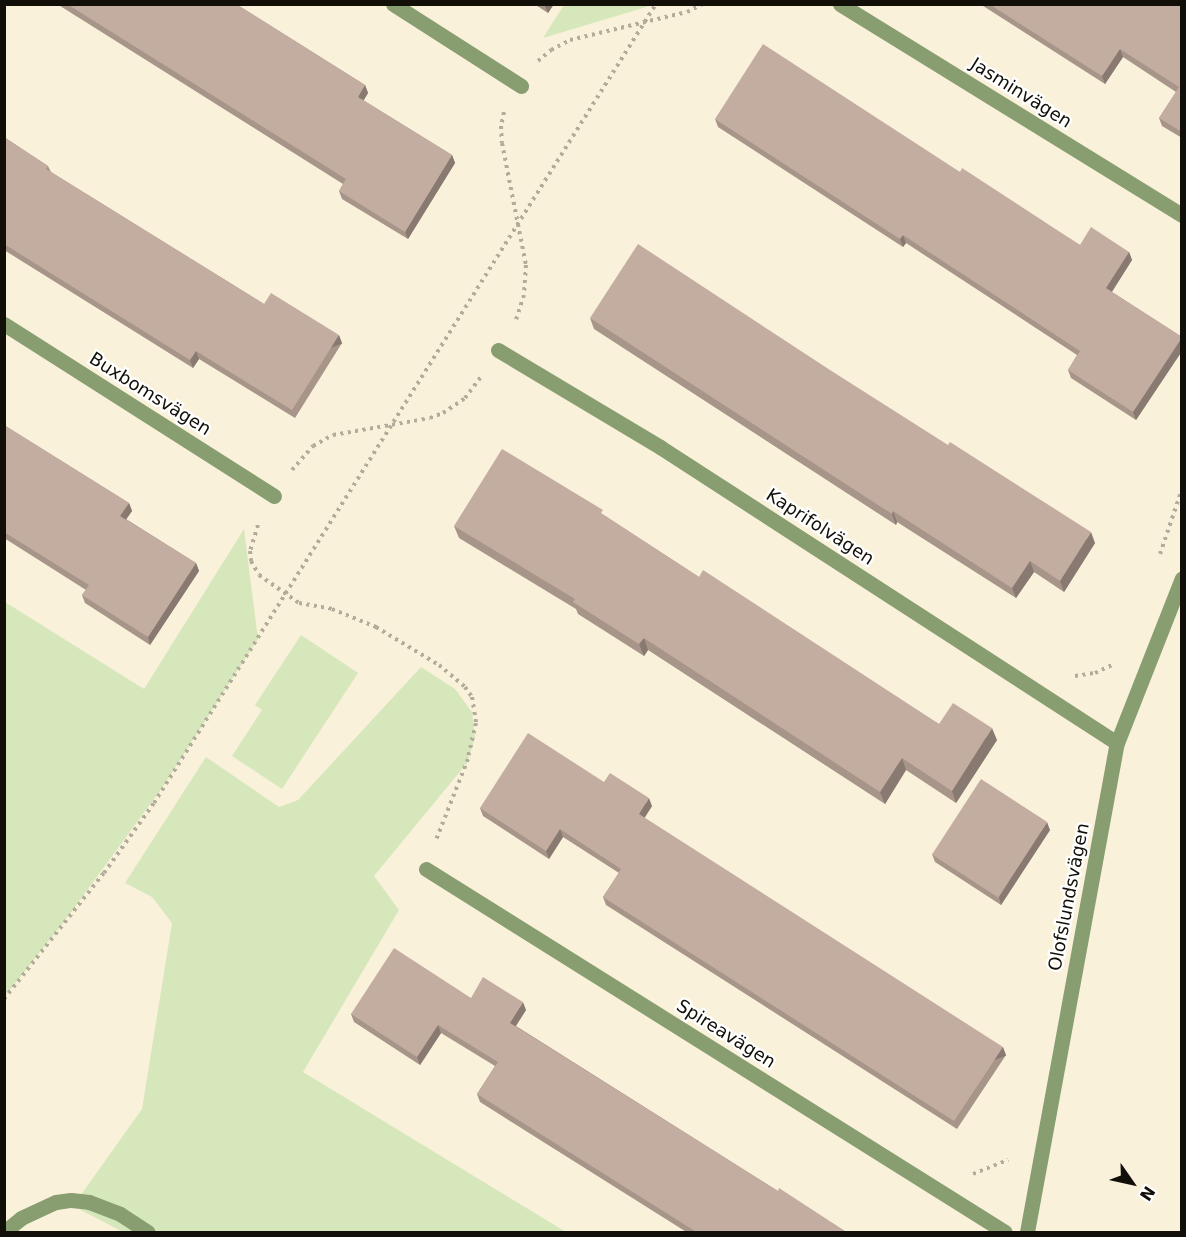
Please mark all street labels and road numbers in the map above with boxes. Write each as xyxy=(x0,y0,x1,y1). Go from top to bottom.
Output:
street label: Jasminvägen xyxy=(966,53,1076,133)
street label: Buxbomsvägen xyxy=(85,348,215,440)
street label: Kaprifolvägen xyxy=(762,484,878,570)
street label: Olofslundsvägen xyxy=(1044,821,1094,973)
street label: Spireavägen xyxy=(673,995,779,1073)

